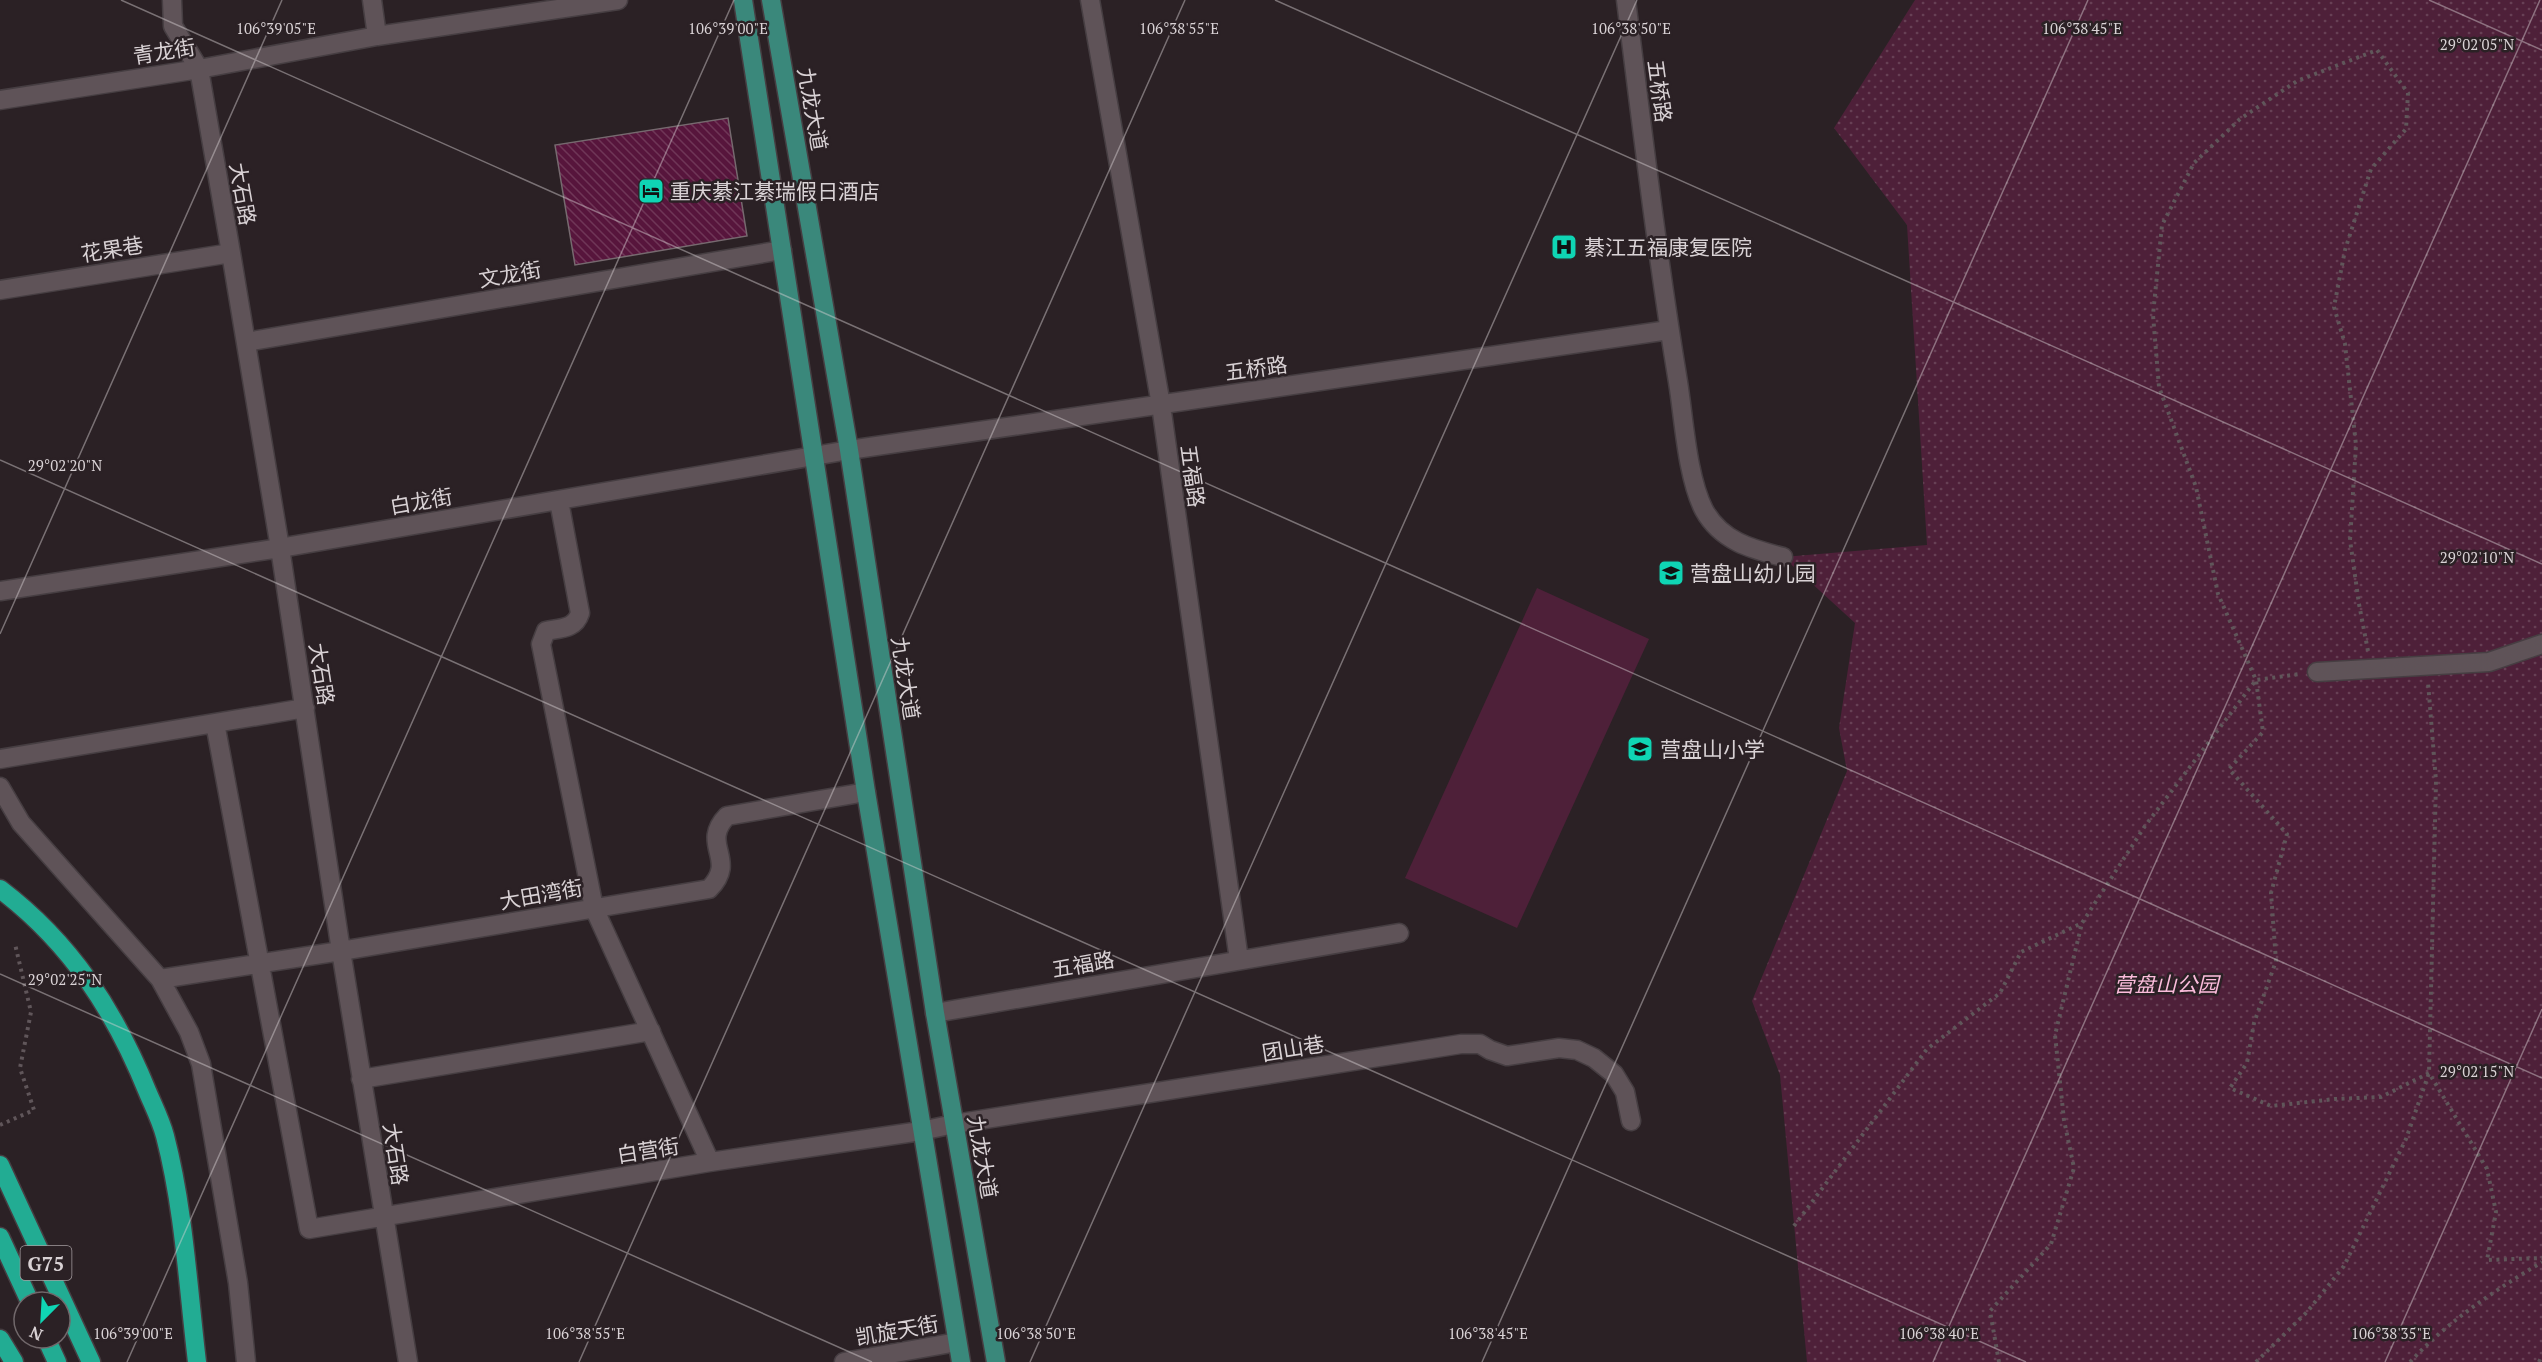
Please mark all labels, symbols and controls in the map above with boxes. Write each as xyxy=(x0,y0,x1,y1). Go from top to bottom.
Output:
text: 106°39'05"E xyxy=(236,18,316,38)
text: 106°39'00"E xyxy=(688,18,768,38)
text: 106°38'55"E xyxy=(1139,18,1219,38)
text: 106°38'50"E xyxy=(1591,18,1671,38)
text: 106°38'45"E xyxy=(2042,18,2122,38)
street label: 青龙街 xyxy=(131,32,197,70)
text: 29°02'05"N xyxy=(2440,34,2514,54)
street label: 五桥路 xyxy=(1642,58,1678,124)
street label: 九龙大道 xyxy=(792,65,834,153)
street label: 大石路 xyxy=(224,161,262,227)
hotel icon: 重庆綦江綦瑞假日酒店 xyxy=(636,176,666,206)
place label: 重庆綦江綦瑞假日酒店 xyxy=(670,177,880,205)
street label: 花果巷 xyxy=(79,230,145,268)
hospital icon: 綦江五福康复医院 xyxy=(1549,232,1579,262)
place label: 綦江五福康复医院 xyxy=(1584,233,1752,261)
street label: 文龙街 xyxy=(477,255,543,293)
street label: 五桥路 xyxy=(1223,350,1289,386)
street label: 五福路 xyxy=(1175,443,1211,509)
text: 29°02'20"N xyxy=(28,455,102,475)
street label: 白龙街 xyxy=(388,482,454,520)
text: 29°02'10"N xyxy=(2440,547,2514,567)
school or university icon: 营盘山幼儿园 xyxy=(1656,558,1686,588)
place label: 营盘山幼儿园 xyxy=(1690,559,1816,587)
street label: 九龙大道 xyxy=(886,634,926,722)
street label: 大石路 xyxy=(303,641,341,707)
school or university icon: 营盘山小学 xyxy=(1625,734,1655,764)
place label: 营盘山小学 xyxy=(1660,735,1765,763)
street label: 大田湾街 xyxy=(497,873,585,915)
street label: 五福路 xyxy=(1050,945,1116,983)
text: 29°02'25"N xyxy=(28,969,102,989)
park label: 营盘山公园 xyxy=(2114,970,2221,998)
street label: 团山巷 xyxy=(1260,1029,1326,1067)
text: 29°02'15"N xyxy=(2440,1061,2514,1081)
street label: 九龙大道 xyxy=(962,1113,1004,1201)
street label: 大石路 xyxy=(377,1121,415,1187)
street label: 白营街 xyxy=(615,1131,681,1169)
road number: G75 xyxy=(20,1246,72,1280)
north arrow xyxy=(12,1290,72,1350)
street label: 凯旋天街 xyxy=(853,1309,941,1351)
text: N xyxy=(26,1321,46,1346)
text: 106°39'00"E xyxy=(93,1323,173,1343)
text: 106°38'55"E xyxy=(545,1323,625,1343)
text: 106°38'50"E xyxy=(996,1323,1076,1343)
text: 106°38'45"E xyxy=(1448,1323,1528,1343)
text: 106°38'40"E xyxy=(1899,1323,1979,1343)
text: 106°38'35"E xyxy=(2351,1323,2431,1343)

